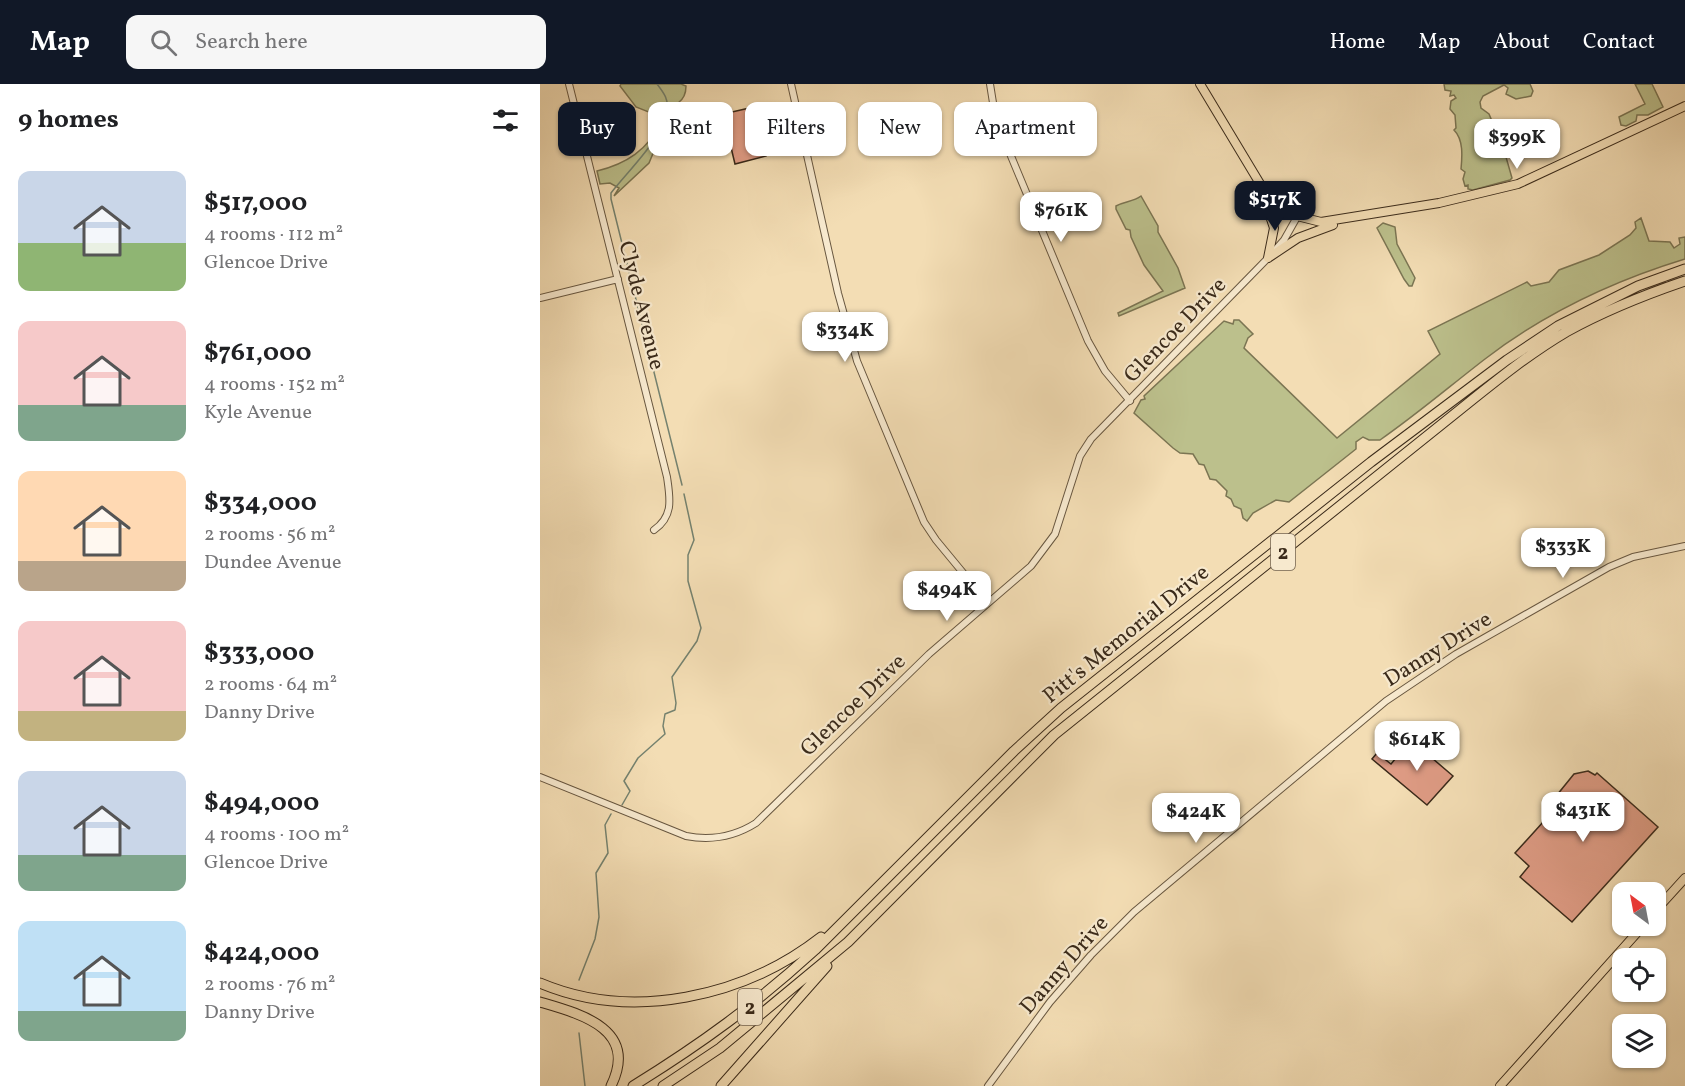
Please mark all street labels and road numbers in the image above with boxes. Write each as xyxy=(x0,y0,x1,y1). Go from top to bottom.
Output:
street label: Clyde Avenue xyxy=(610,238,672,373)
street label: Glencoe Drive xyxy=(1117,271,1234,391)
road number: 2 xyxy=(1271,534,1295,570)
street label: Pitt's Memorial Drive xyxy=(1037,558,1216,712)
street label: Danny Drive xyxy=(1378,605,1498,696)
street label: Glencoe Drive xyxy=(794,647,914,764)
street label: Danny Drive xyxy=(1013,910,1117,1022)
road number: 2 xyxy=(738,989,762,1025)

